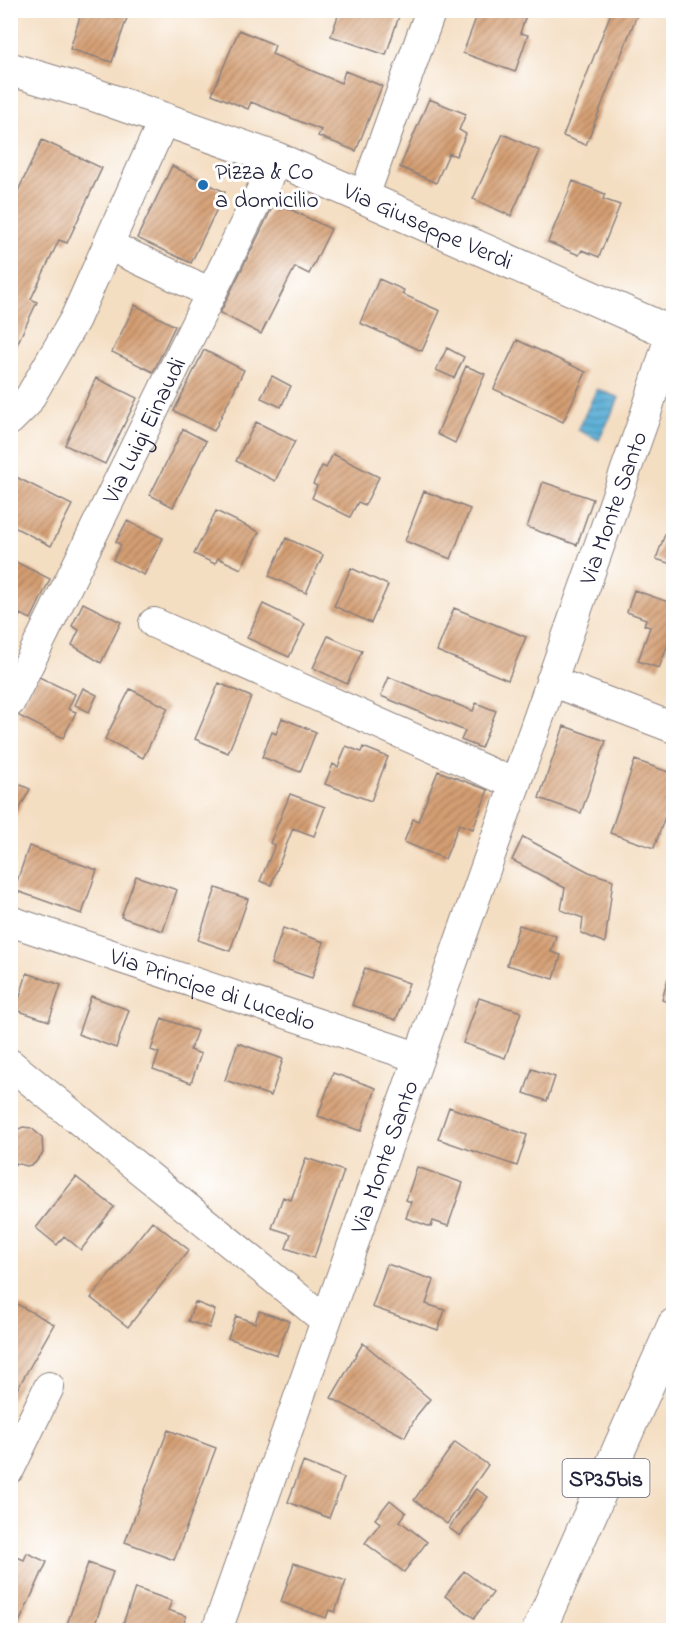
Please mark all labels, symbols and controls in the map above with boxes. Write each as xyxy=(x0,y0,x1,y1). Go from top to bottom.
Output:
place label: Pizza & Co a domicilio xyxy=(215,156,319,219)
street label: Via Giuseppe Verdi xyxy=(336,175,517,281)
marker: Pizza & Co a domicilio xyxy=(196,178,210,192)
street label: Via Luigi Einaudi xyxy=(95,352,197,511)
street label: Via Monte Santo xyxy=(571,427,658,591)
street label: Via Principe di Lucedio xyxy=(104,940,320,1042)
street label: Via Monte Santo xyxy=(343,1076,429,1240)
road number: SP35bis xyxy=(562,1459,650,1497)

